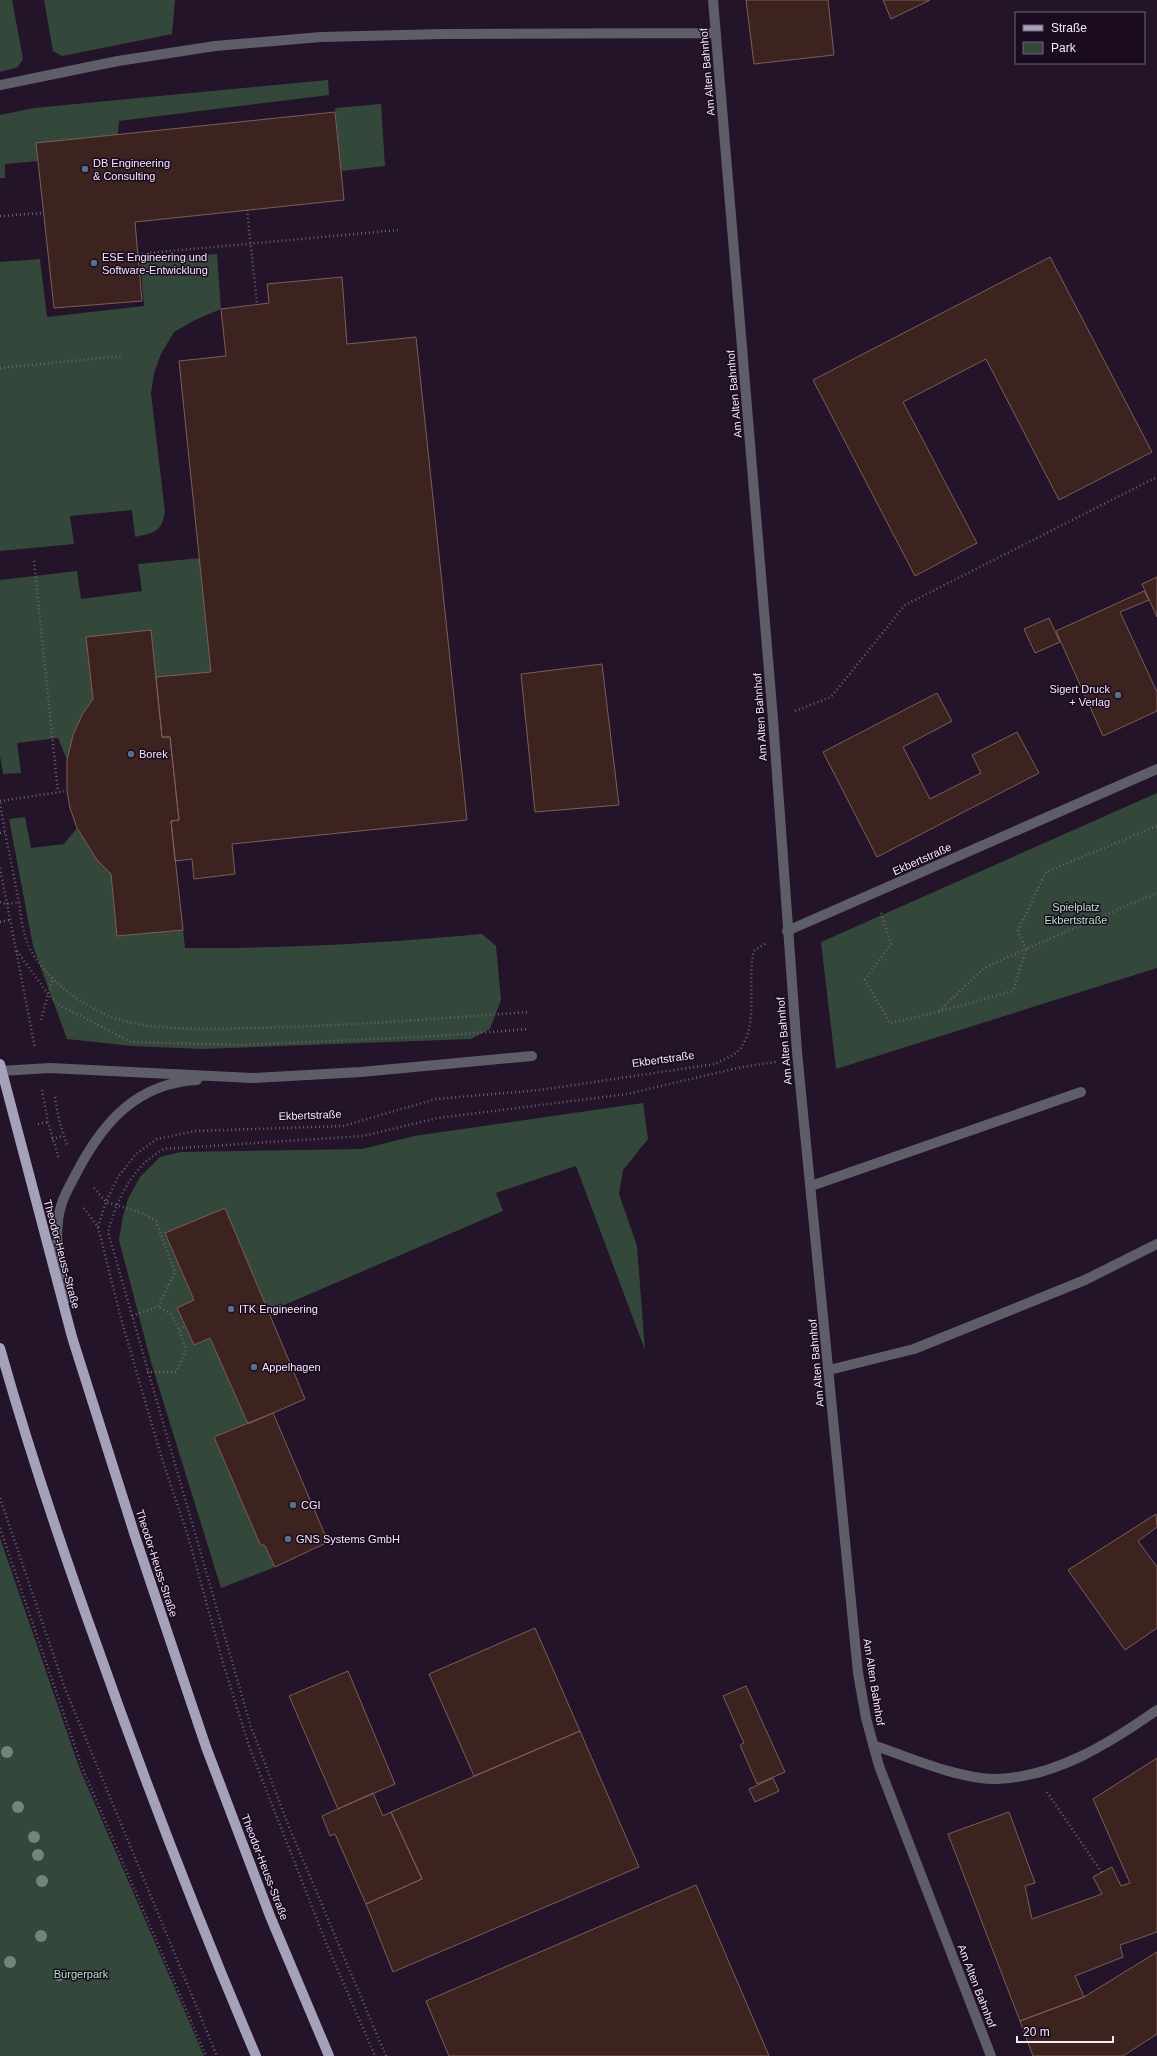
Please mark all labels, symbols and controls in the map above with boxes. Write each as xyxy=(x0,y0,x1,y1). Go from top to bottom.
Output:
legend xyxy=(1015,12,1145,64)
text: Straße xyxy=(1051,21,1087,35)
street label: Am Alten Bahnhof xyxy=(697,27,717,116)
text: Park xyxy=(1051,41,1077,55)
place label: DB Engineering & Consulting xyxy=(93,157,170,182)
marker: DB Engineering & Consulting xyxy=(80,164,90,174)
place label: ESE Engineering und Software-Entwicklung xyxy=(102,251,208,276)
marker: ESE Engineering und Software-Entwicklung xyxy=(89,258,99,268)
street label: Am Alten Bahnhof xyxy=(724,349,744,438)
street label: Am Alten Bahnhof xyxy=(751,672,769,761)
place label: Sigert Druck + Verlag xyxy=(1049,683,1110,708)
marker: Sigert Druck + Verlag xyxy=(1113,690,1123,700)
place label: Borek xyxy=(139,748,168,760)
marker: Borek xyxy=(126,749,136,759)
street label: Ekbertstraße xyxy=(891,841,953,877)
park label: Spielplatz Ekbertstraße xyxy=(1045,901,1107,926)
street label: Am Alten Bahnhof xyxy=(774,996,794,1085)
street label: Ekbertstraße xyxy=(631,1049,695,1069)
street label: Ekbertstraße xyxy=(278,1108,342,1122)
street label: Theodor-Heuss-Straße xyxy=(42,1198,82,1310)
place label: ITK Engineering xyxy=(239,1303,318,1315)
marker: ITK Engineering xyxy=(226,1304,236,1314)
street label: Am Alten Bahnhof xyxy=(806,1318,826,1407)
place label: Appelhagen xyxy=(262,1361,321,1373)
marker: Appelhagen xyxy=(249,1362,259,1372)
place label: CGI xyxy=(301,1499,321,1511)
marker: CGI xyxy=(288,1500,298,1510)
street label: Theodor-Heuss-Straße xyxy=(134,1508,180,1618)
place label: GNS Systems GmbH xyxy=(296,1533,400,1545)
marker: GNS Systems GmbH xyxy=(283,1534,293,1544)
street label: Am Alten Bahnhof xyxy=(861,1638,887,1727)
street label: Theodor-Heuss-Straße xyxy=(239,1812,291,1922)
street label: Am Alten Bahnhof xyxy=(956,1943,999,2030)
park label: Bürgerpark xyxy=(54,1968,109,1980)
scale bar xyxy=(1017,2018,1113,2044)
text: 20 m xyxy=(1023,2025,1050,2039)

